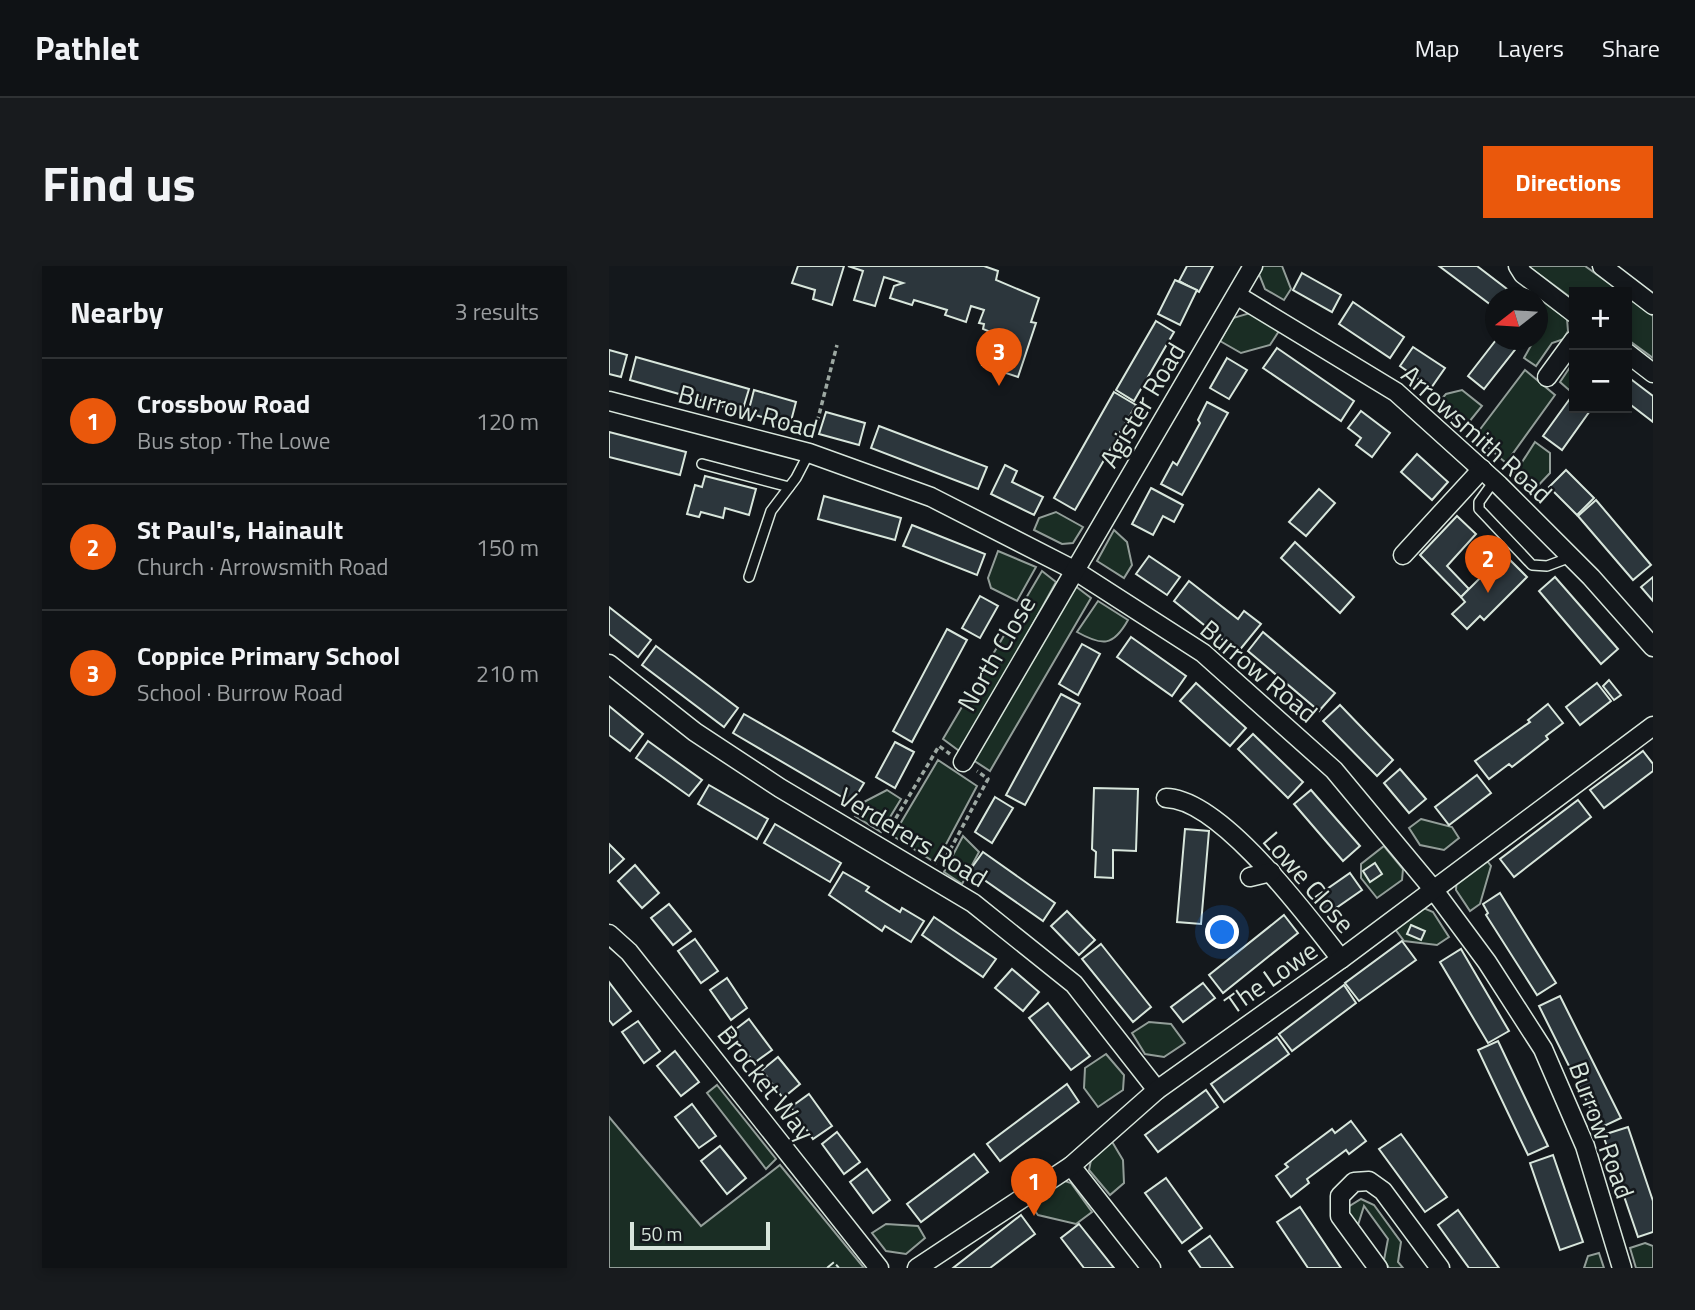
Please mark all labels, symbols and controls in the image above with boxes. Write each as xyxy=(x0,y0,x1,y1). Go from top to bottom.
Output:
text: Pathlet xyxy=(35,23,139,73)
text: Map xyxy=(1415,30,1460,66)
text: Layers xyxy=(1498,30,1564,66)
text: Share xyxy=(1602,30,1660,66)
text: Find us xyxy=(42,145,196,220)
button: Directions xyxy=(1483,146,1653,218)
north arrow xyxy=(1485,287,1548,350)
map controls xyxy=(1569,287,1632,413)
button: + xyxy=(1569,287,1632,350)
text: Nearby xyxy=(70,289,163,335)
text: 3 results xyxy=(455,294,539,329)
pin: 3 xyxy=(976,328,1022,386)
street label: Agister Road xyxy=(1089,335,1195,475)
button: − xyxy=(1569,350,1632,413)
street label: Arrowsmith Road xyxy=(1393,356,1561,512)
street label: Burrow Road xyxy=(674,374,822,448)
text: Crossbow Road xyxy=(137,384,310,423)
text: 1 xyxy=(87,404,99,439)
text: 120 m xyxy=(476,404,539,439)
text: Bus stop · The Lowe xyxy=(137,423,330,458)
text: St Paul's, Hainault xyxy=(137,510,343,549)
text: 2 xyxy=(87,530,99,565)
text: 150 m xyxy=(476,530,539,565)
pin: 2 xyxy=(1465,535,1511,593)
text: Church · Arrowsmith Road xyxy=(137,549,388,584)
street label: North Close xyxy=(947,588,1045,718)
street label: Burrow Road xyxy=(1192,610,1326,732)
text: Coppice Primary School xyxy=(137,636,400,675)
text: 3 xyxy=(87,656,99,691)
text: 210 m xyxy=(476,656,539,691)
text: School · Burrow Road xyxy=(137,675,343,710)
street label: Verderers Road xyxy=(831,777,995,897)
street label: Lowe Close xyxy=(1254,823,1364,941)
your location xyxy=(1205,915,1239,949)
street label: The Lowe xyxy=(1217,931,1325,1023)
street label: Brocket Way xyxy=(708,1017,824,1149)
street label: Burrow Road xyxy=(1559,1056,1645,1204)
pin: 1 xyxy=(1011,1158,1057,1216)
scale bar xyxy=(630,1219,770,1251)
text: 50 m xyxy=(641,1219,682,1248)

